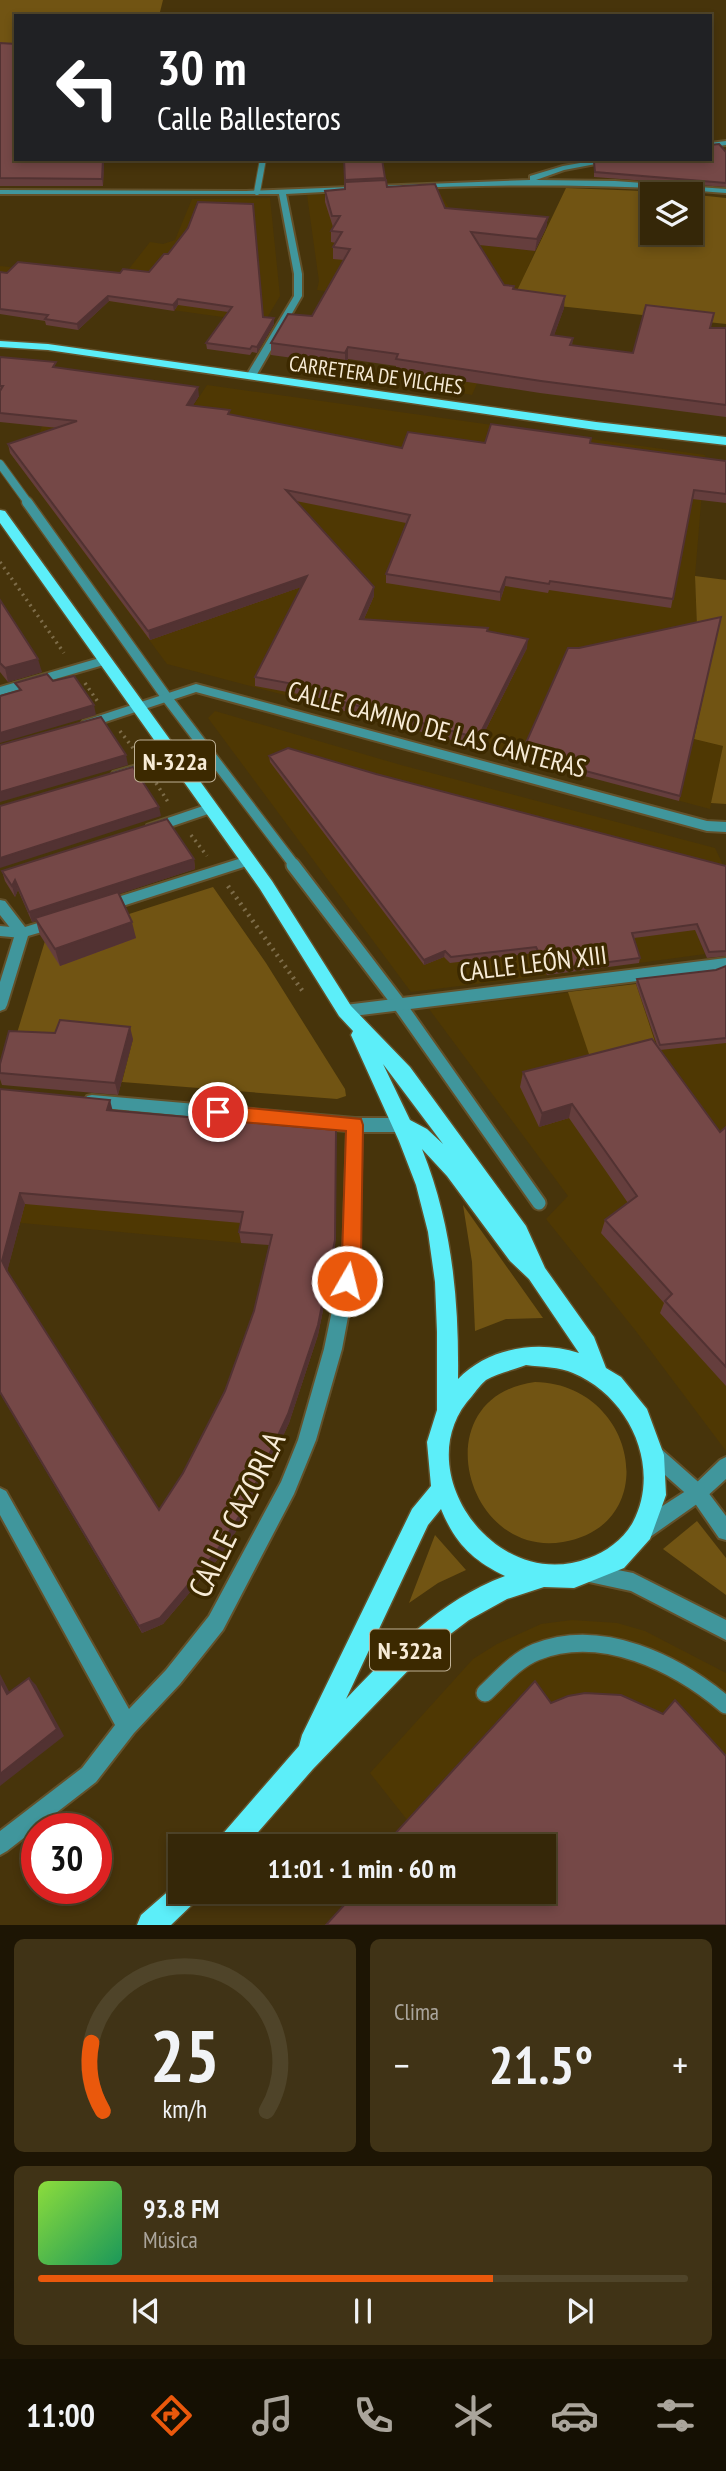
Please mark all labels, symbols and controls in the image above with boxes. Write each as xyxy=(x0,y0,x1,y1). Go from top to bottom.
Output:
text: 30 m xyxy=(157,35,246,99)
icon: left xyxy=(42,42,133,133)
text: Calle Ballesteros xyxy=(157,97,341,139)
map controls xyxy=(640,182,703,245)
button: layers xyxy=(640,182,703,245)
street label: CARRETERA DE VILCHES xyxy=(288,349,464,401)
street label: CALLE CAMINO DE LAS CANTERAS xyxy=(284,673,590,785)
road number: N-322a xyxy=(135,740,215,782)
street label: CALLE LEÓN XIII xyxy=(458,938,608,988)
pin xyxy=(188,1082,248,1142)
icon: arrive xyxy=(199,1093,237,1131)
position arrow xyxy=(310,1244,384,1318)
street label: CALLE CAZORLA xyxy=(178,1424,294,1604)
road number: N-322a xyxy=(370,1630,450,1670)
speed limit sign: 30 xyxy=(21,1813,112,1904)
text: 11:01 · 1 min · 60 m xyxy=(268,1852,456,1885)
text: Clima xyxy=(394,1997,439,2026)
text: 25 xyxy=(150,2008,220,2102)
text: 21.5° xyxy=(489,2031,593,2098)
text: − xyxy=(394,2040,410,2089)
text: + xyxy=(672,2040,688,2089)
text: km/h xyxy=(163,2093,207,2125)
text: 93.8 FM xyxy=(143,2192,219,2225)
text: Música xyxy=(143,2225,198,2254)
icon: previous xyxy=(127,2292,165,2330)
icon: pause xyxy=(344,2292,382,2330)
icon: next xyxy=(561,2292,599,2330)
icon: directions xyxy=(147,2391,196,2440)
icon: music xyxy=(248,2391,297,2440)
icon: phone xyxy=(349,2391,398,2440)
icon: climate xyxy=(449,2391,498,2440)
icon: car xyxy=(550,2391,599,2440)
icon: filters xyxy=(651,2391,700,2440)
text: 11:00 xyxy=(26,2394,95,2436)

